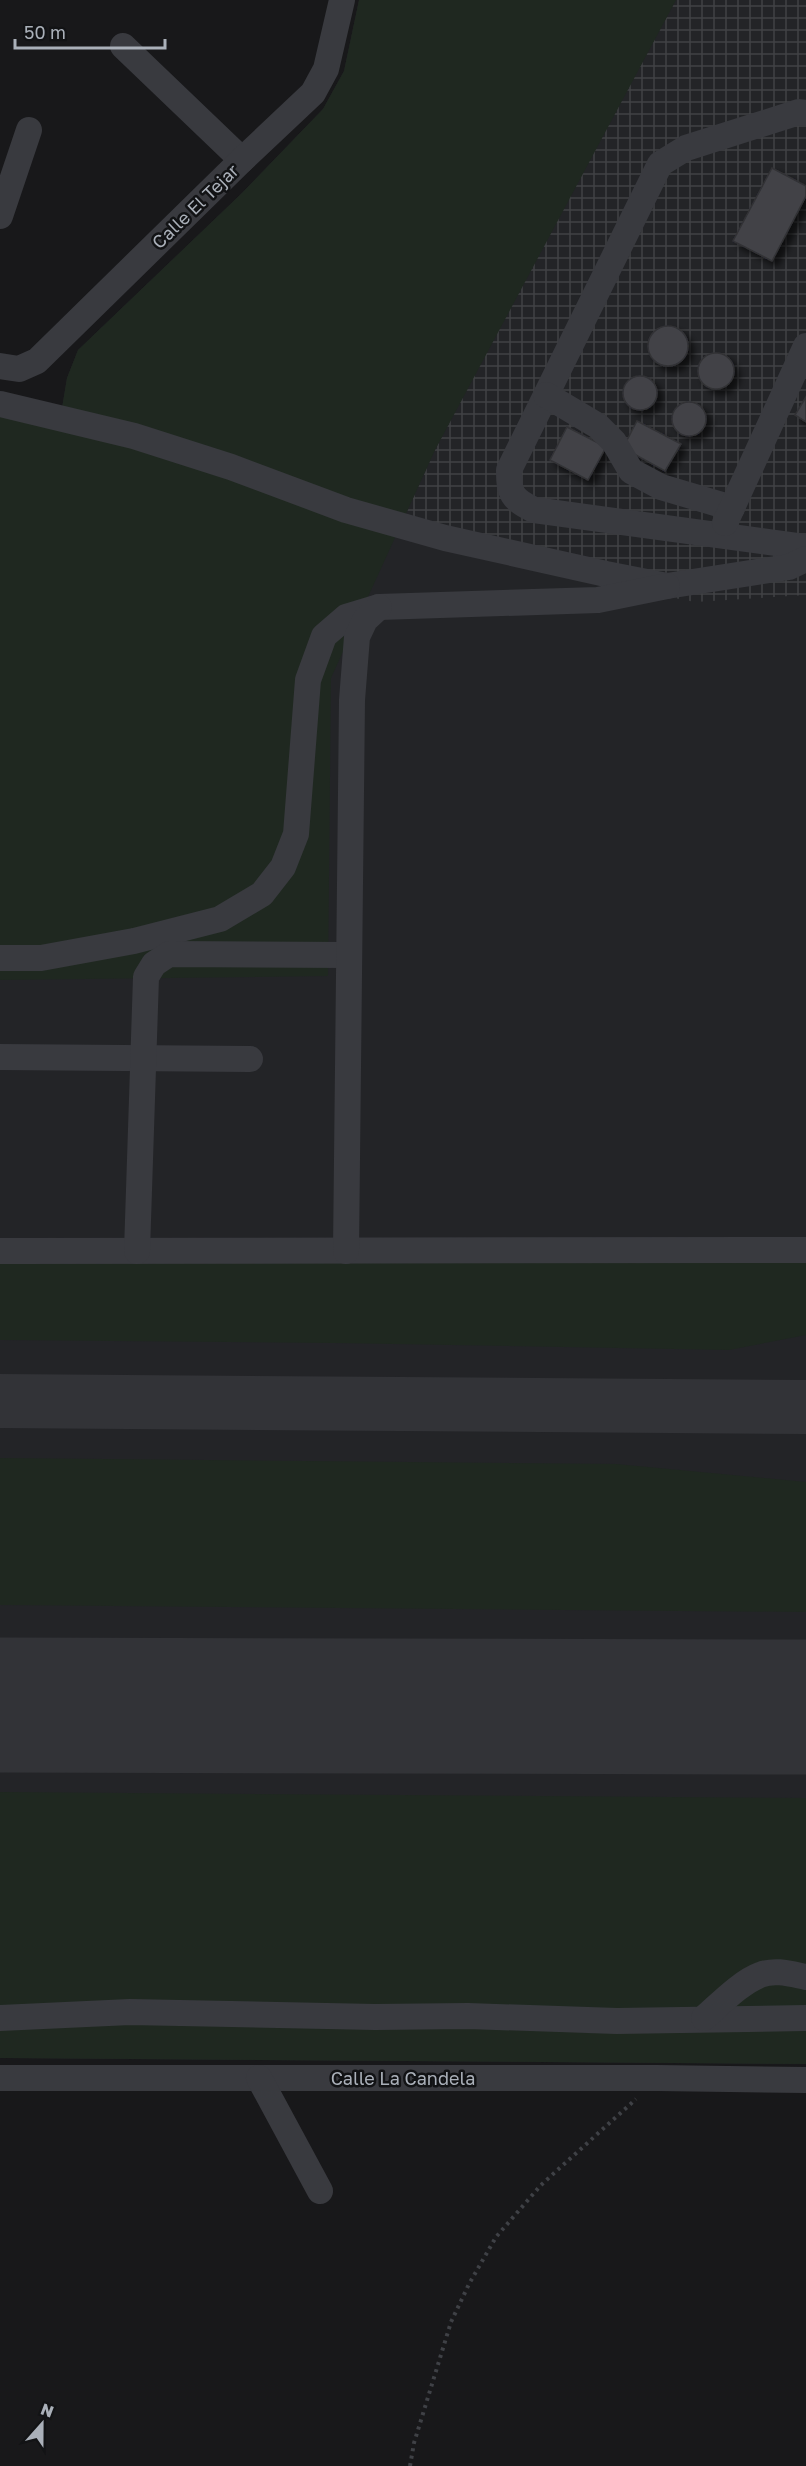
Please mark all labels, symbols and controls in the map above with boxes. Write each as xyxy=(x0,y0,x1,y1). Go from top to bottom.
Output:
scale bar xyxy=(15,12,165,50)
text: 50 m xyxy=(24,21,66,43)
street label: Calle El Tejar xyxy=(147,159,243,253)
street label: Calle La Candela xyxy=(331,2067,475,2089)
north arrow xyxy=(12,2394,72,2454)
text: N xyxy=(38,2398,57,2422)

